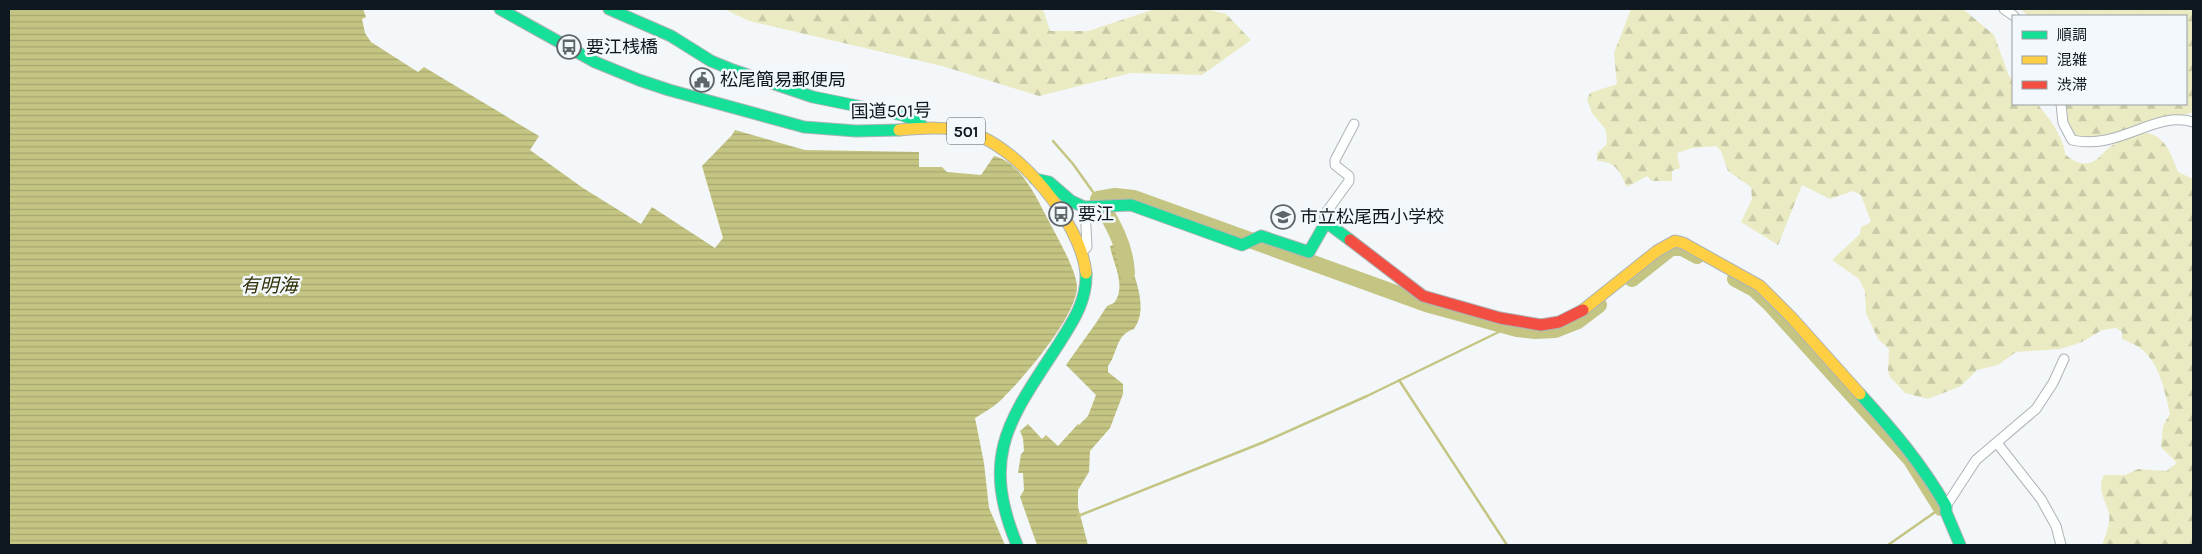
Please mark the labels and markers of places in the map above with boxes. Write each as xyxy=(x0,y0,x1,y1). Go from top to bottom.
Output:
bus stop icon: 要江桟橋 xyxy=(556,34,582,60)
place label: 要江桟橋 xyxy=(586,36,658,58)
public building icon: 松尾簡易郵便局 xyxy=(689,67,715,93)
place label: 松尾簡易郵便局 xyxy=(720,69,846,91)
bus stop icon: 要江 xyxy=(1048,201,1074,227)
place label: 要江 xyxy=(1078,203,1114,225)
school or university icon: 市立松尾西小学校 xyxy=(1270,204,1296,230)
place label: 市立松尾西小学校 xyxy=(1300,206,1444,228)

